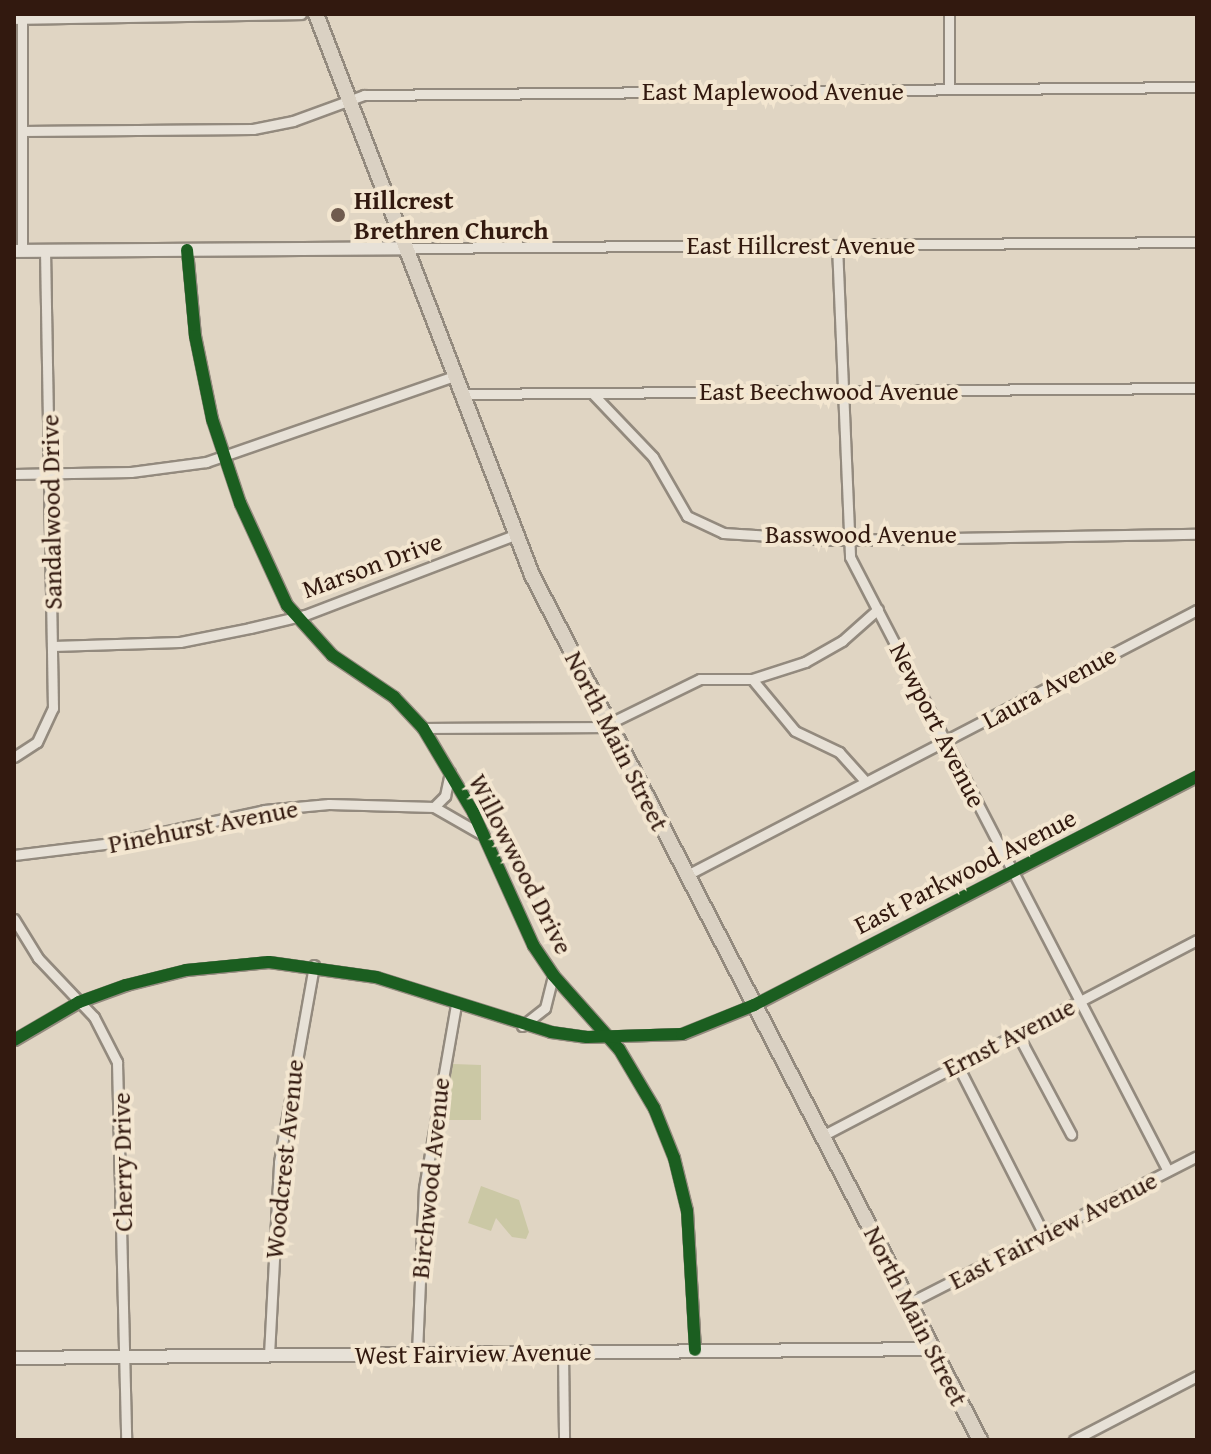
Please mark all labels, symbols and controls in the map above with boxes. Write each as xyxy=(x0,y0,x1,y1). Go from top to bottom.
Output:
street label: East Maplewood Avenue xyxy=(642,75,904,107)
place label: Hillcrest Brethren Church xyxy=(354,184,549,246)
marker: Hillcrest Brethren Church xyxy=(329,206,347,224)
street label: East Hillcrest Avenue xyxy=(687,229,915,261)
street label: East Beechwood Avenue xyxy=(699,375,959,407)
street label: Sandalwood Drive xyxy=(34,414,68,610)
street label: Basswood Avenue xyxy=(765,518,957,550)
street label: Marson Drive xyxy=(298,525,446,605)
street label: Newport Avenue xyxy=(883,638,993,812)
street label: Laura Avenue xyxy=(977,639,1121,735)
street label: North Main Street xyxy=(558,646,676,836)
street label: Willowwood Drive xyxy=(462,769,580,959)
street label: Pinehurst Avenue xyxy=(106,792,300,860)
street label: East Parkwood Avenue xyxy=(849,801,1081,941)
street label: Ernst Avenue xyxy=(938,991,1080,1083)
street label: Woodcrest Avenue xyxy=(258,1058,310,1260)
street label: Birchwood Avenue xyxy=(404,1076,456,1280)
street label: Cherry Drive xyxy=(105,1092,139,1232)
street label: East Fairview Avenue xyxy=(944,1164,1162,1296)
street label: North Main Street xyxy=(857,1221,975,1411)
street label: West Fairview Avenue xyxy=(354,1335,592,1371)

